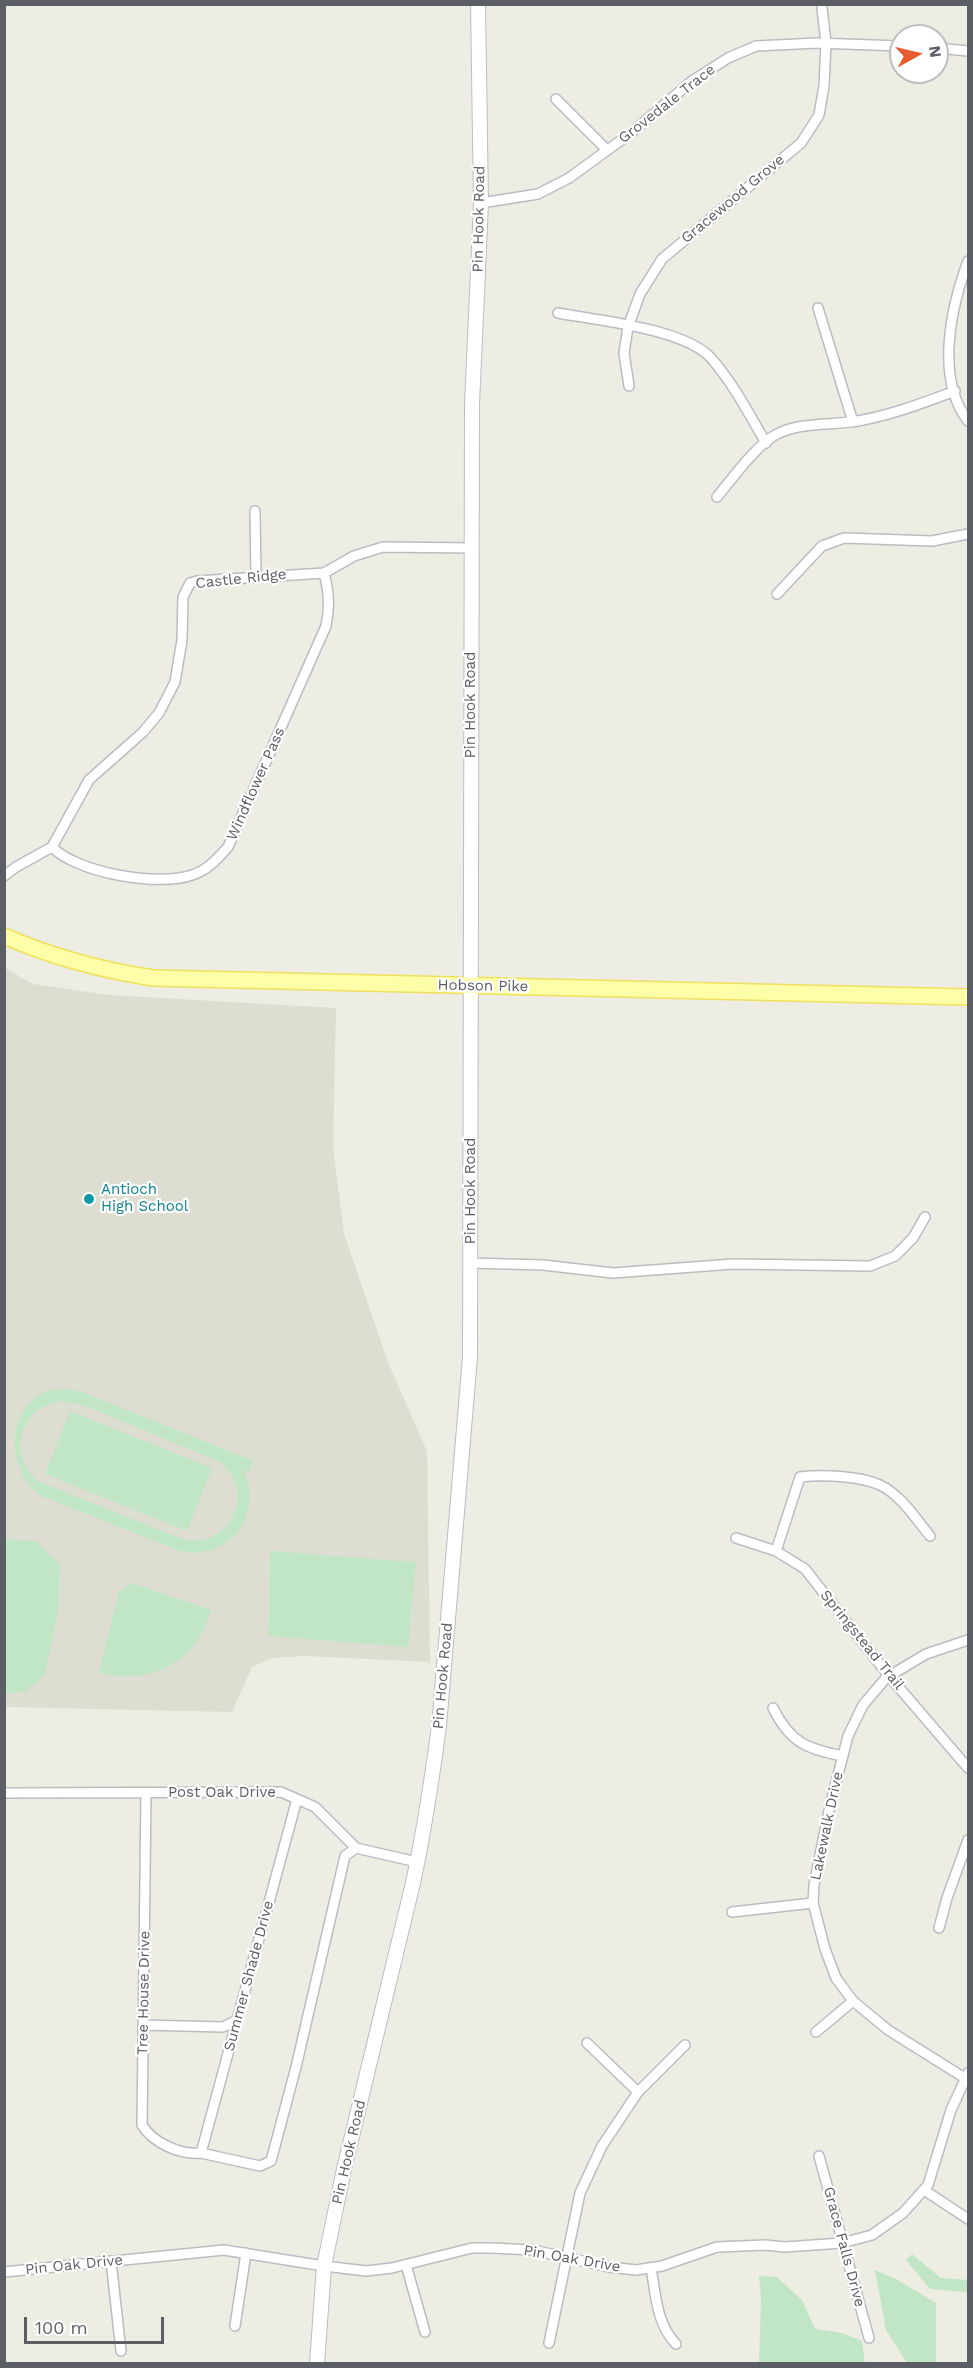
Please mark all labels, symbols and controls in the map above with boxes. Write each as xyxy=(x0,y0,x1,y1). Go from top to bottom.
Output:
north arrow xyxy=(889,24,949,84)
text: N xyxy=(925,45,946,59)
street label: Grovedale Trace xyxy=(615,61,719,147)
street label: Gracewood Grove xyxy=(678,151,788,247)
street label: Pin Hook Road xyxy=(469,166,489,272)
street label: Castle Ridge xyxy=(195,565,287,593)
street label: Pin Hook Road xyxy=(462,652,480,758)
street label: Windflower Pass xyxy=(223,725,289,843)
street label: Hobson Pike xyxy=(438,976,528,996)
street label: Pin Hook Road xyxy=(462,1138,480,1244)
place label: Antioch High School xyxy=(101,1181,188,1216)
marker: Antioch High School xyxy=(82,1192,96,1206)
street label: Springstead Trail xyxy=(816,1586,908,1694)
street label: Pin Hook Road xyxy=(429,1622,457,1730)
street label: Lakewalk Drive xyxy=(807,1770,847,1882)
street label: Post Oak Drive xyxy=(168,1784,276,1802)
street label: Summer Shade Drive xyxy=(220,1899,278,2053)
street label: Tree House Drive xyxy=(134,1931,154,2055)
street label: Pin Hook Road xyxy=(328,2098,370,2206)
street label: Grace Falls Drive xyxy=(819,2185,869,2309)
street label: Pin Oak Drive xyxy=(522,2242,622,2276)
street label: Pin Oak Drive xyxy=(24,2251,124,2279)
scale bar xyxy=(27,2305,166,2343)
text: 100 m xyxy=(35,2317,88,2338)

